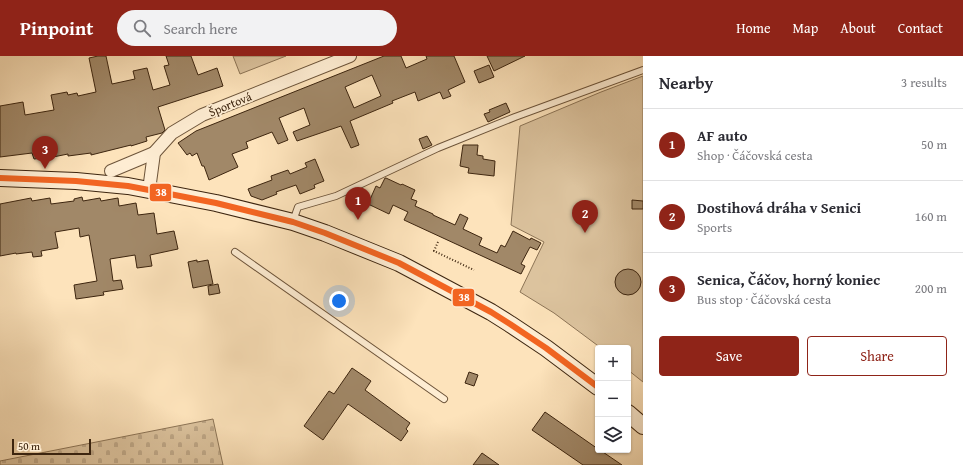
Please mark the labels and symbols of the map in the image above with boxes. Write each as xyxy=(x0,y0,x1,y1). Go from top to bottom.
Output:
street label: Športová xyxy=(206,88,254,120)
pin: 3 xyxy=(32,136,58,169)
line badge: 38 xyxy=(149,183,172,202)
text: 38 xyxy=(155,184,167,200)
pin: 1 xyxy=(345,187,371,220)
pin: 2 xyxy=(572,200,598,233)
line badge: 38 xyxy=(452,288,475,307)
text: 38 xyxy=(458,289,470,305)
your location xyxy=(329,291,349,311)
scale bar xyxy=(12,437,91,456)

